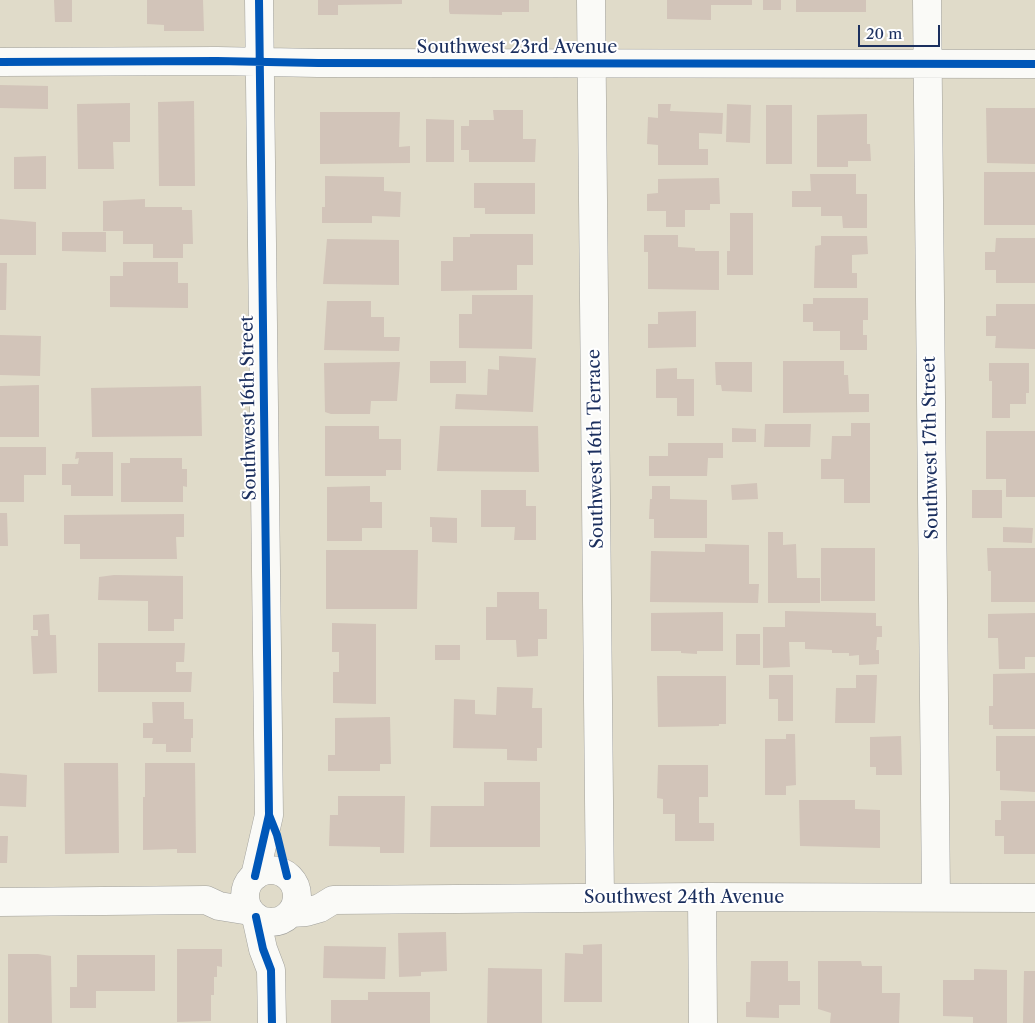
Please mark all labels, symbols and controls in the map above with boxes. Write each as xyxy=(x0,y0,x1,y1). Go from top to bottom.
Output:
scale bar xyxy=(860,15,942,47)
text: 20 m xyxy=(866,24,902,43)
street label: Southwest 23rd Avenue xyxy=(417,37,617,59)
street label: Southwest 16th Street xyxy=(237,315,261,501)
street label: Southwest 16th Terrace xyxy=(583,349,609,549)
street label: Southwest 17th Street xyxy=(919,356,943,540)
street label: Southwest 24th Avenue xyxy=(584,887,784,909)

